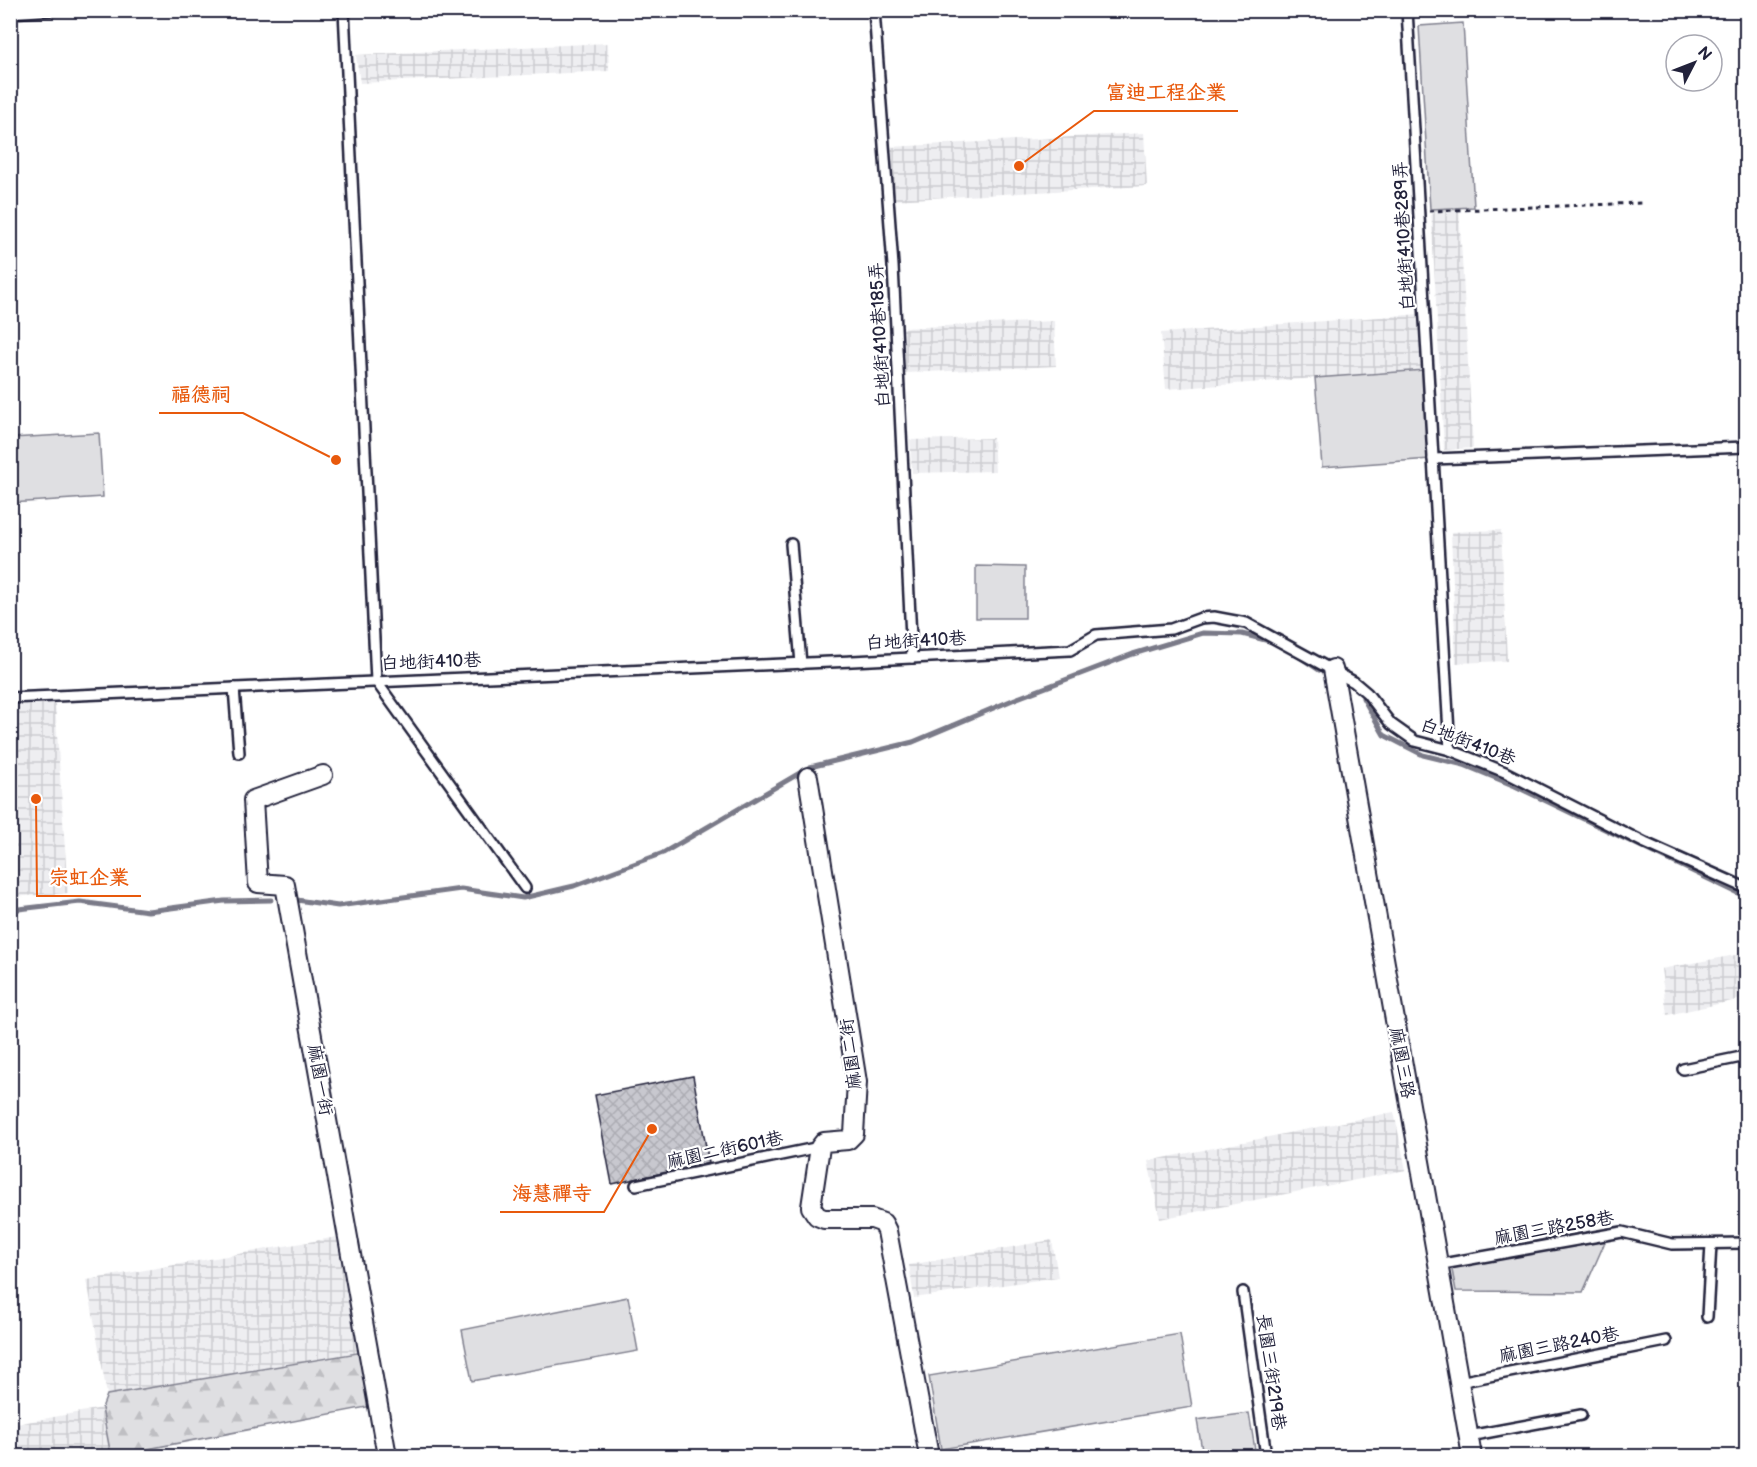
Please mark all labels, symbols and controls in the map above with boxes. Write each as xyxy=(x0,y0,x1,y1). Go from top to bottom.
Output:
north arrow xyxy=(1664,33,1724,93)
text: N xyxy=(1693,43,1715,65)
callout: 富迪工程企業 xyxy=(1094,73,1238,111)
text: 富迪工程企業 xyxy=(1106,81,1226,105)
street label: 白地街410巷289弄 xyxy=(1390,161,1418,311)
street label: 白地街410巷185弄 xyxy=(866,261,894,409)
callout: 福德祠 xyxy=(159,375,243,413)
text: 福德祠 xyxy=(171,383,231,407)
street label: 白地街410巷 xyxy=(865,628,967,654)
street label: 白地街410巷 xyxy=(380,650,482,674)
street label: 白地街410巷 xyxy=(1417,714,1519,770)
callout: 宗虹企業 xyxy=(37,858,141,896)
text: 宗虹企業 xyxy=(49,866,129,890)
street label: 麻園二街 xyxy=(836,1017,866,1091)
street label: 麻園三路 xyxy=(1385,1026,1419,1100)
street label: 麻園一街 xyxy=(303,1043,337,1117)
street label: 麻園二街601巷 xyxy=(665,1127,785,1173)
callout: 海慧禪寺 xyxy=(500,1174,604,1212)
text: 海慧禪寺 xyxy=(512,1182,592,1206)
street label: 麻園三路258巷 xyxy=(1492,1207,1616,1249)
street label: 長園三街219巷 xyxy=(1252,1312,1290,1432)
street label: 麻園三路240巷 xyxy=(1497,1323,1621,1367)

